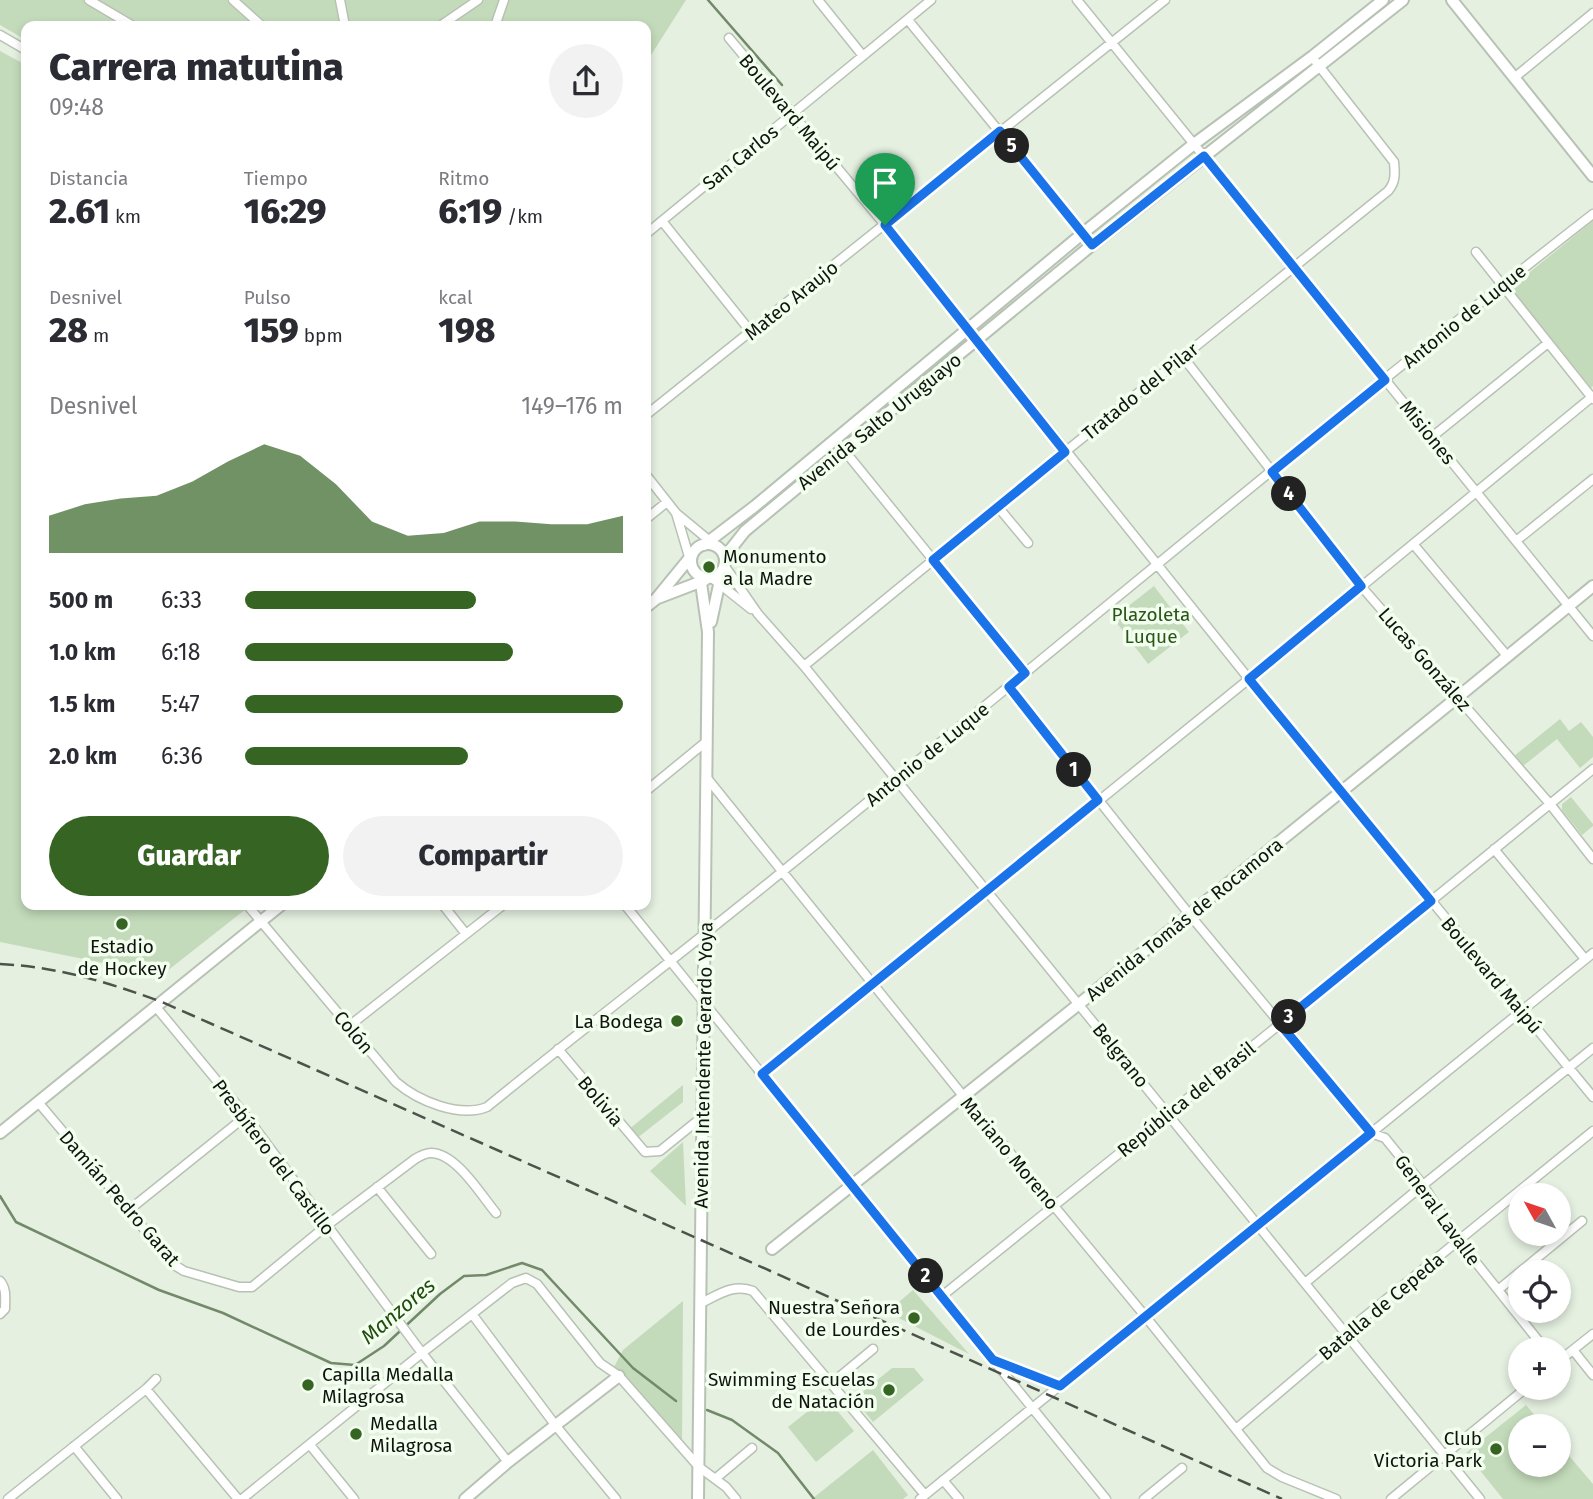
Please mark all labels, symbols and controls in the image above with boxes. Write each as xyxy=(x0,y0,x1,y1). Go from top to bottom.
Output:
text: Carrera matutina xyxy=(49,44,344,90)
button: share xyxy=(549,44,623,118)
street label: Boulevard Maipú xyxy=(734,49,845,175)
text: 09:48 xyxy=(49,93,104,121)
street label: San Carlos xyxy=(698,120,783,195)
pin: 5 xyxy=(995,128,1030,164)
text: 5 xyxy=(1006,134,1017,157)
pin xyxy=(855,153,915,225)
icon: arrive xyxy=(866,164,904,202)
text: Distancia xyxy=(49,167,128,190)
text: Tiempo xyxy=(244,167,308,190)
text: Ritmo xyxy=(438,167,489,190)
text: 2.61 xyxy=(49,190,110,232)
text: 16:29 xyxy=(244,190,327,232)
text: 6:19 xyxy=(438,190,502,232)
text: km xyxy=(110,205,141,228)
text: /km xyxy=(502,205,543,228)
street label: Mateo Araujo xyxy=(740,256,843,345)
street label: Antonio de Luque xyxy=(1398,260,1531,373)
text: Desnivel xyxy=(49,286,122,309)
text: Pulso xyxy=(244,286,291,309)
text: kcal xyxy=(438,286,473,309)
text: 28 xyxy=(49,309,88,351)
text: 159 xyxy=(244,309,299,351)
text: 198 xyxy=(438,309,496,351)
text: m xyxy=(88,324,109,347)
text: bpm xyxy=(299,324,343,347)
street label: Tratado del Pilar xyxy=(1078,337,1204,445)
street label: Avenida Salto Uruguayo xyxy=(793,348,966,495)
text: Desnivel xyxy=(49,392,138,420)
text: 149–176 m xyxy=(521,392,623,420)
street label: Misiones xyxy=(1395,396,1460,469)
pin: 4 xyxy=(1272,476,1306,512)
text: 4 xyxy=(1283,482,1294,505)
place label: Monumento a la Madre xyxy=(723,545,827,590)
marker: Monumento a la Madre xyxy=(701,559,717,575)
text: 500 m xyxy=(49,586,113,614)
text: 6:33 xyxy=(161,586,202,614)
park label: Plazoleta Luque xyxy=(1112,603,1190,648)
street label: Lucas González xyxy=(1373,603,1476,716)
text: 1.0 km xyxy=(49,638,116,666)
text: 6:18 xyxy=(161,638,201,666)
text: 1.5 km xyxy=(49,690,115,718)
text: 5:47 xyxy=(161,690,200,718)
street label: Antonio de Luque xyxy=(861,698,994,811)
text: 2.0 km xyxy=(49,742,117,770)
text: 6:36 xyxy=(161,742,203,770)
pin: 1 xyxy=(1056,752,1092,788)
text: 1 xyxy=(1069,758,1078,781)
button: Guardar xyxy=(49,816,329,896)
button: Compartir xyxy=(343,816,623,896)
street label: Avenida Tomás de Rocamora xyxy=(1081,833,1287,1006)
street label: Boulevard Maipú xyxy=(1436,912,1547,1038)
marker: Estadio de Hockey xyxy=(114,916,130,932)
street label: Avenida Intendente Gerardo Yoya xyxy=(689,921,718,1209)
place label: Estadio de Hockey xyxy=(77,935,167,980)
pin: 3 xyxy=(1272,1000,1306,1034)
text: 3 xyxy=(1284,1005,1293,1028)
street label: Colón xyxy=(329,1006,378,1059)
place label: La Bodega xyxy=(574,1010,663,1033)
marker: La Bodega xyxy=(669,1013,685,1029)
street label: Belgrano xyxy=(1088,1018,1154,1092)
street label: República del Brasil xyxy=(1113,1036,1260,1162)
street label: Bolivia xyxy=(573,1071,628,1131)
street label: Presbítero del Castillo xyxy=(207,1075,340,1240)
street label: Mariano Moreno xyxy=(956,1092,1064,1215)
street label: Damián Pedro Garat xyxy=(55,1126,185,1271)
street label: General Lavalle xyxy=(1390,1150,1485,1270)
north arrow xyxy=(1508,1183,1572,1246)
map controls xyxy=(1508,1183,1571,1477)
street label: Batalla de Cepeda xyxy=(1314,1247,1448,1365)
pin: 2 xyxy=(908,1258,944,1294)
button: locate xyxy=(1508,1260,1571,1323)
text: 2 xyxy=(921,1264,930,1287)
water label: Manzores xyxy=(355,1272,441,1350)
place label: Nuestra Señora de Lourdes xyxy=(768,1296,900,1341)
marker: Nuestra Señora de Lourdes xyxy=(906,1310,922,1326)
button: + xyxy=(1508,1337,1571,1400)
place label: Capilla Medalla Milagrosa xyxy=(322,1363,454,1408)
place label: Swimming Escuelas de Natación xyxy=(708,1368,875,1413)
marker: Capilla Medalla Milagrosa xyxy=(300,1377,316,1393)
marker: Swimming Escuelas de Natación xyxy=(881,1382,897,1398)
place label: Medalla Milagrosa xyxy=(370,1412,453,1457)
button: − xyxy=(1508,1414,1571,1477)
marker: Medalla Milagrosa xyxy=(348,1426,364,1442)
place label: Club Victoria Park xyxy=(1374,1427,1482,1472)
marker: Club Victoria Park xyxy=(1488,1441,1504,1457)

